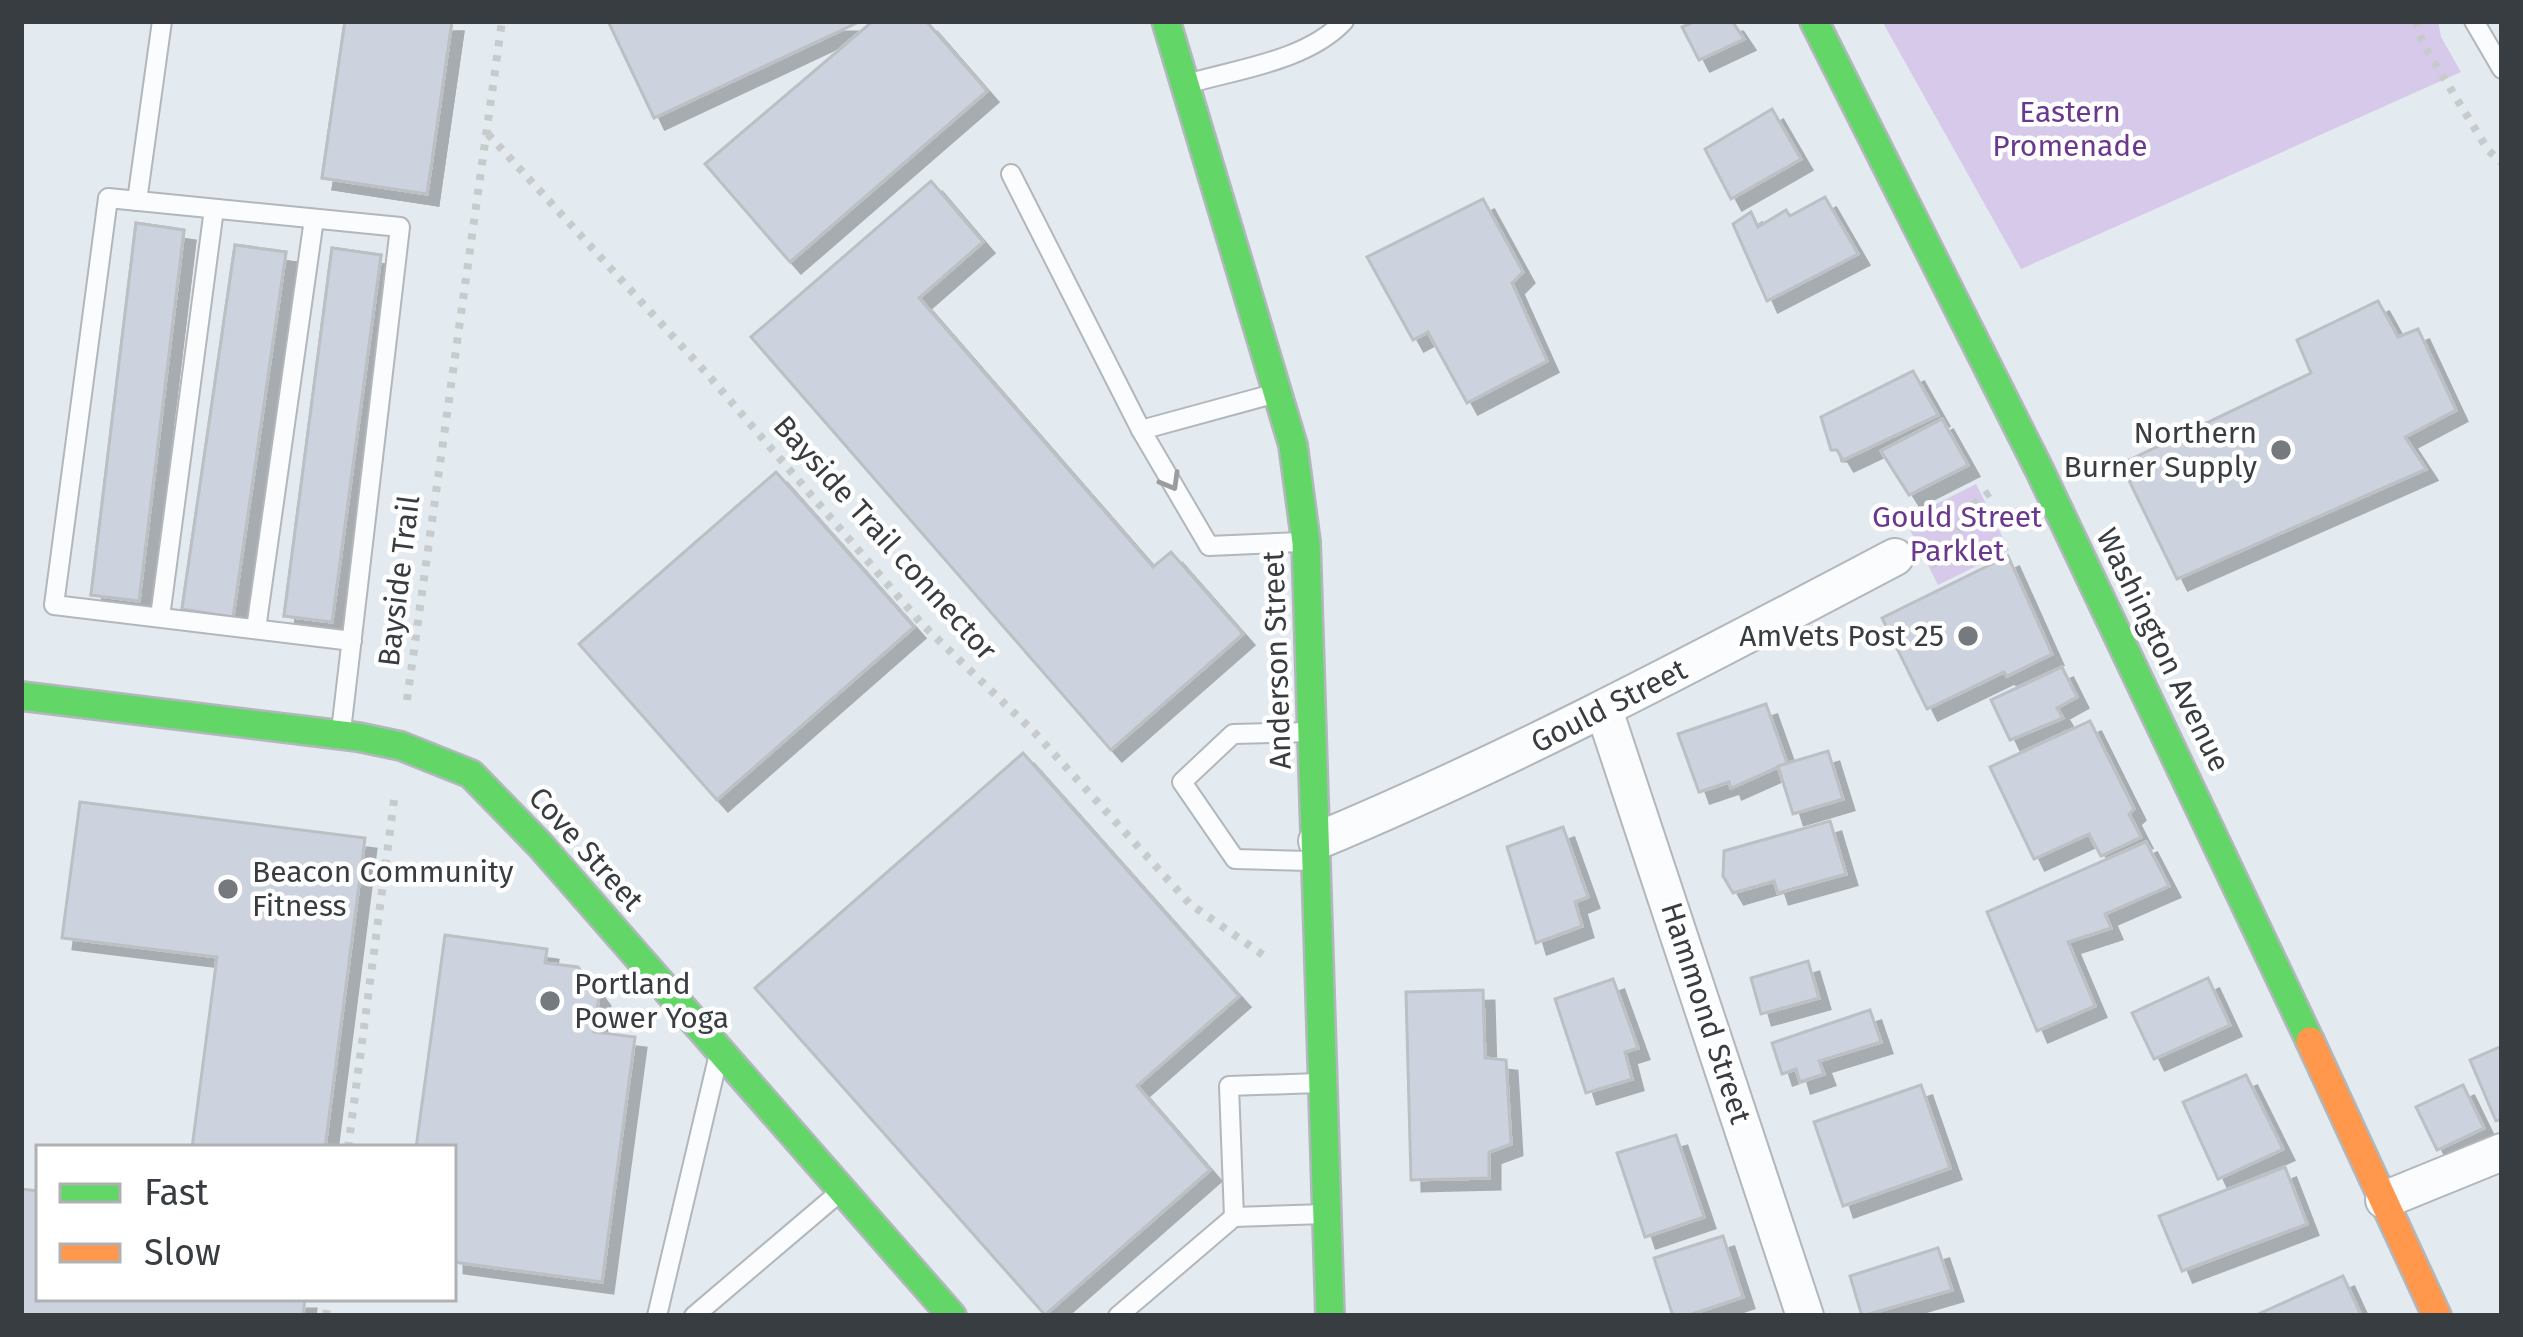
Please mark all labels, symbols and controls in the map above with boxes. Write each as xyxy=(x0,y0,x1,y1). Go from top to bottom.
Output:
park label: Eastern Promenade xyxy=(1992,94,2148,164)
street label: Bayside Trail connector xyxy=(766,408,1005,668)
place label: Northern Burner Supply xyxy=(2064,415,2257,485)
marker: Northern Burner Supply xyxy=(2268,437,2294,463)
one-way arrow xyxy=(1157,469,1180,490)
street label: Bayside Trail xyxy=(371,493,427,669)
park label: Gould Street Parklet xyxy=(1872,499,2042,569)
street label: Washington Avenue xyxy=(2088,523,2238,777)
street label: Anderson Street xyxy=(1255,550,1299,770)
place label: AmVets Post 25 xyxy=(1739,618,1944,654)
marker: AmVets Post 25 xyxy=(1955,623,1981,649)
street label: Gould Street xyxy=(1525,651,1693,761)
street label: Cove Street xyxy=(521,780,651,918)
place label: Beacon Community Fitness xyxy=(252,854,514,924)
marker: Beacon Community Fitness xyxy=(215,876,241,902)
street label: Hammond Street xyxy=(1653,898,1759,1128)
place label: Portland Power Yoga xyxy=(574,966,729,1036)
marker: Portland Power Yoga xyxy=(537,988,563,1014)
legend xyxy=(36,1145,456,1301)
text: Fast xyxy=(144,1171,209,1215)
text: Slow xyxy=(144,1231,221,1275)

